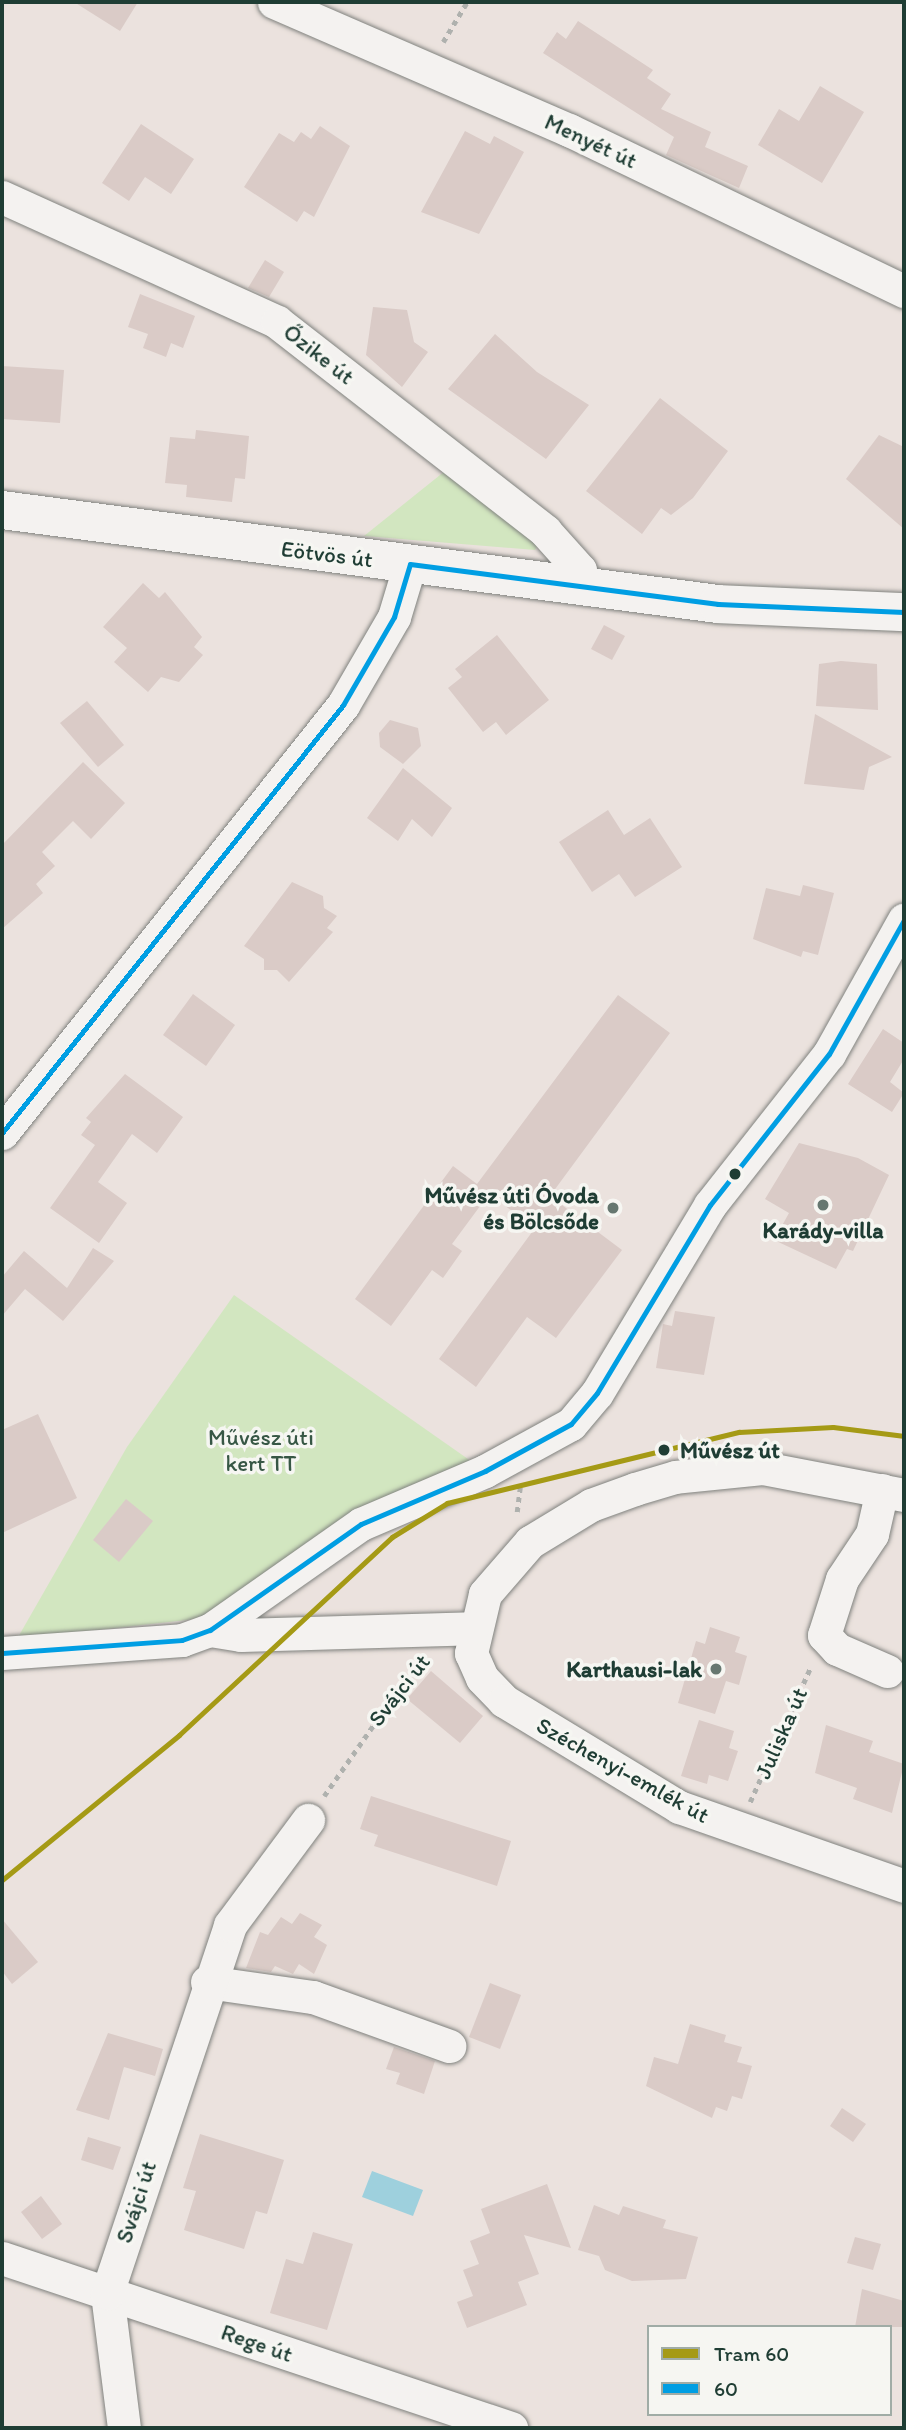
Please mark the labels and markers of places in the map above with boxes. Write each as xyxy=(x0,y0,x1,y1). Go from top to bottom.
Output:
unlabelled marker xyxy=(728,1167,742,1181)
place label: Művész úti Óvoda és Bölcsőde xyxy=(426,1181,599,1235)
marker: Karády-villa xyxy=(815,1197,831,1213)
marker: Művész úti Óvoda és Bölcsőde xyxy=(605,1200,621,1216)
place label: Karády-villa xyxy=(762,1216,884,1244)
place label: Művész út xyxy=(680,1436,780,1464)
marker: Művész út xyxy=(654,1440,674,1460)
place label: Karthausi-lak xyxy=(566,1655,702,1683)
marker: Karthausi-lak xyxy=(708,1661,724,1677)

